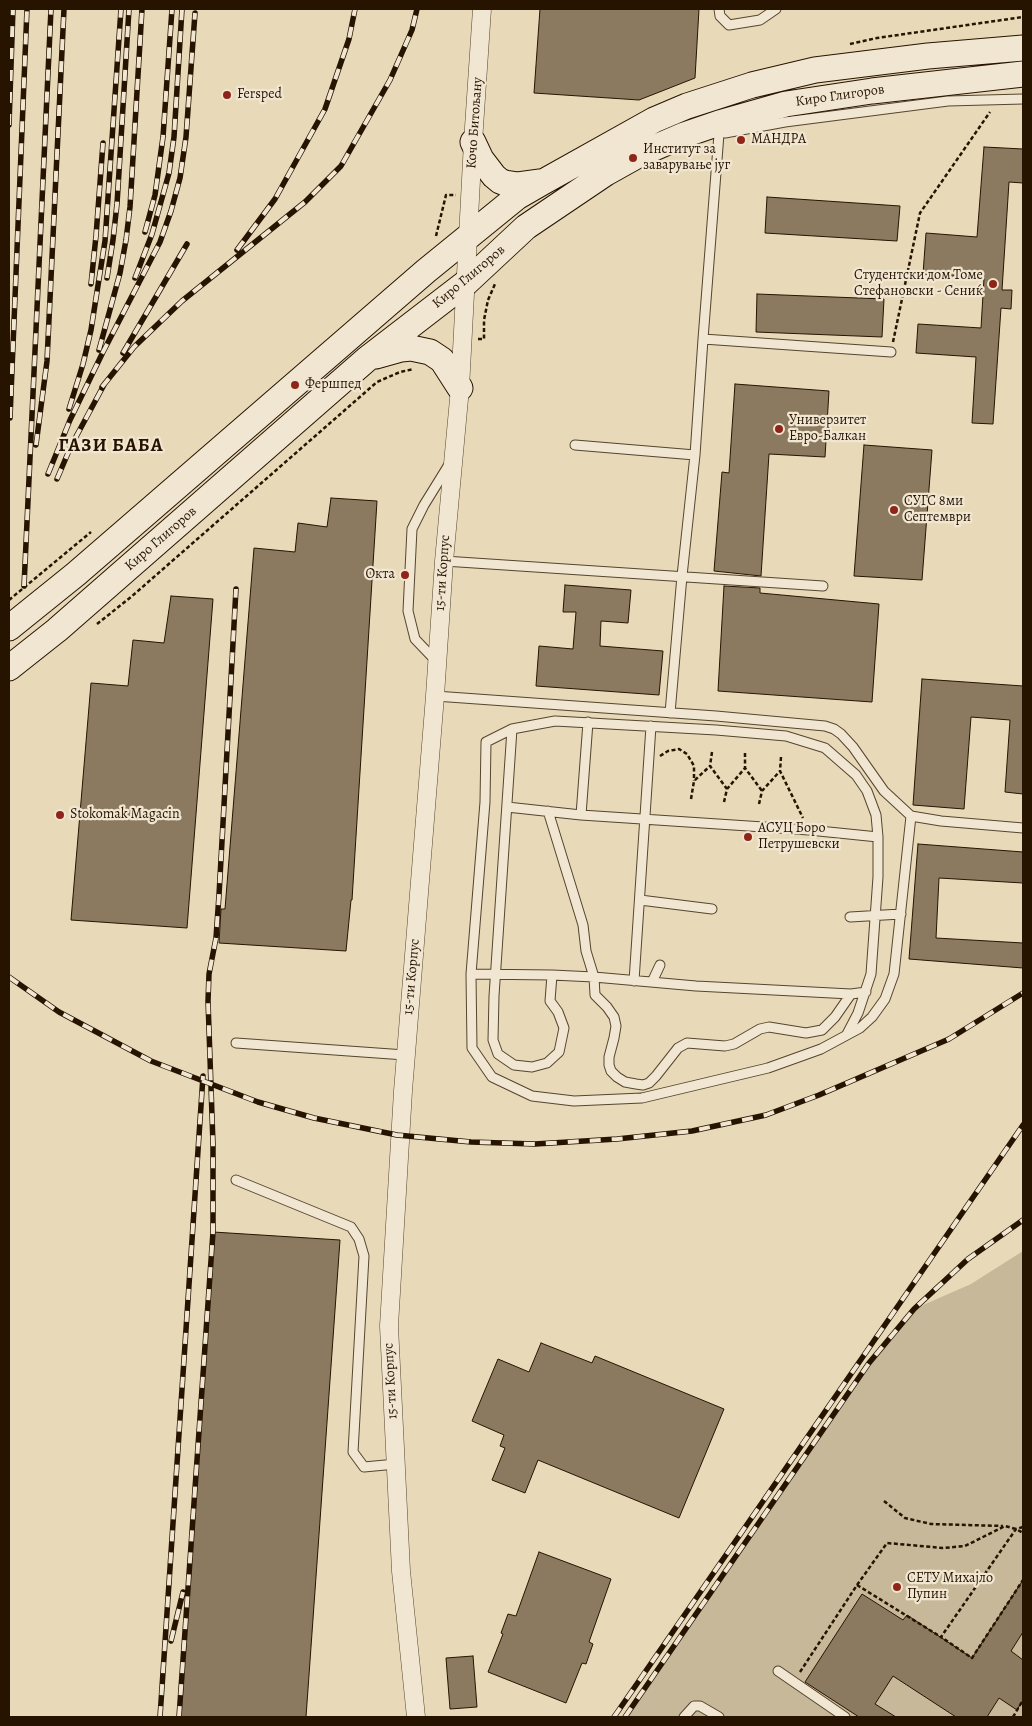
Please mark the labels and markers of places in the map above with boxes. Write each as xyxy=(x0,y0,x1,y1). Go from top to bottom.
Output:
place label: Fersped xyxy=(237,87,282,103)
marker: Fersped xyxy=(221,89,233,101)
place label: МАНДРА xyxy=(751,132,806,148)
marker: МАНДРА xyxy=(735,134,747,146)
place label: Институт за заварување југ xyxy=(643,142,730,174)
marker: Институт за заварување југ xyxy=(627,152,639,164)
place label: Студентски дом Томе Стефановски - Сениќ xyxy=(854,268,983,300)
marker: Студентски дом Томе Стефановски - Сениќ xyxy=(987,278,999,290)
place label: Фершпед xyxy=(305,377,361,393)
marker: Фершпед xyxy=(289,379,301,391)
place label: Универзитет Евро-Балкан xyxy=(789,413,866,446)
marker: Универзитет Евро-Балкан xyxy=(773,423,785,435)
place label: СУГС 8ми Септември xyxy=(904,494,971,526)
marker: СУГС 8ми Септември xyxy=(888,504,900,516)
place label: Окта xyxy=(365,567,395,583)
marker: Окта xyxy=(399,569,411,581)
place label: Stokomak Magacin xyxy=(70,807,180,823)
marker: Stokomak Magacin xyxy=(54,809,66,821)
place label: АСУЦ Боро Петрушевски xyxy=(758,821,840,854)
marker: АСУЦ Боро Петрушевски xyxy=(742,831,754,843)
place label: СЕТУ Михајло Пупин xyxy=(907,1571,993,1604)
marker: СЕТУ Михајло Пупин xyxy=(891,1581,903,1593)

